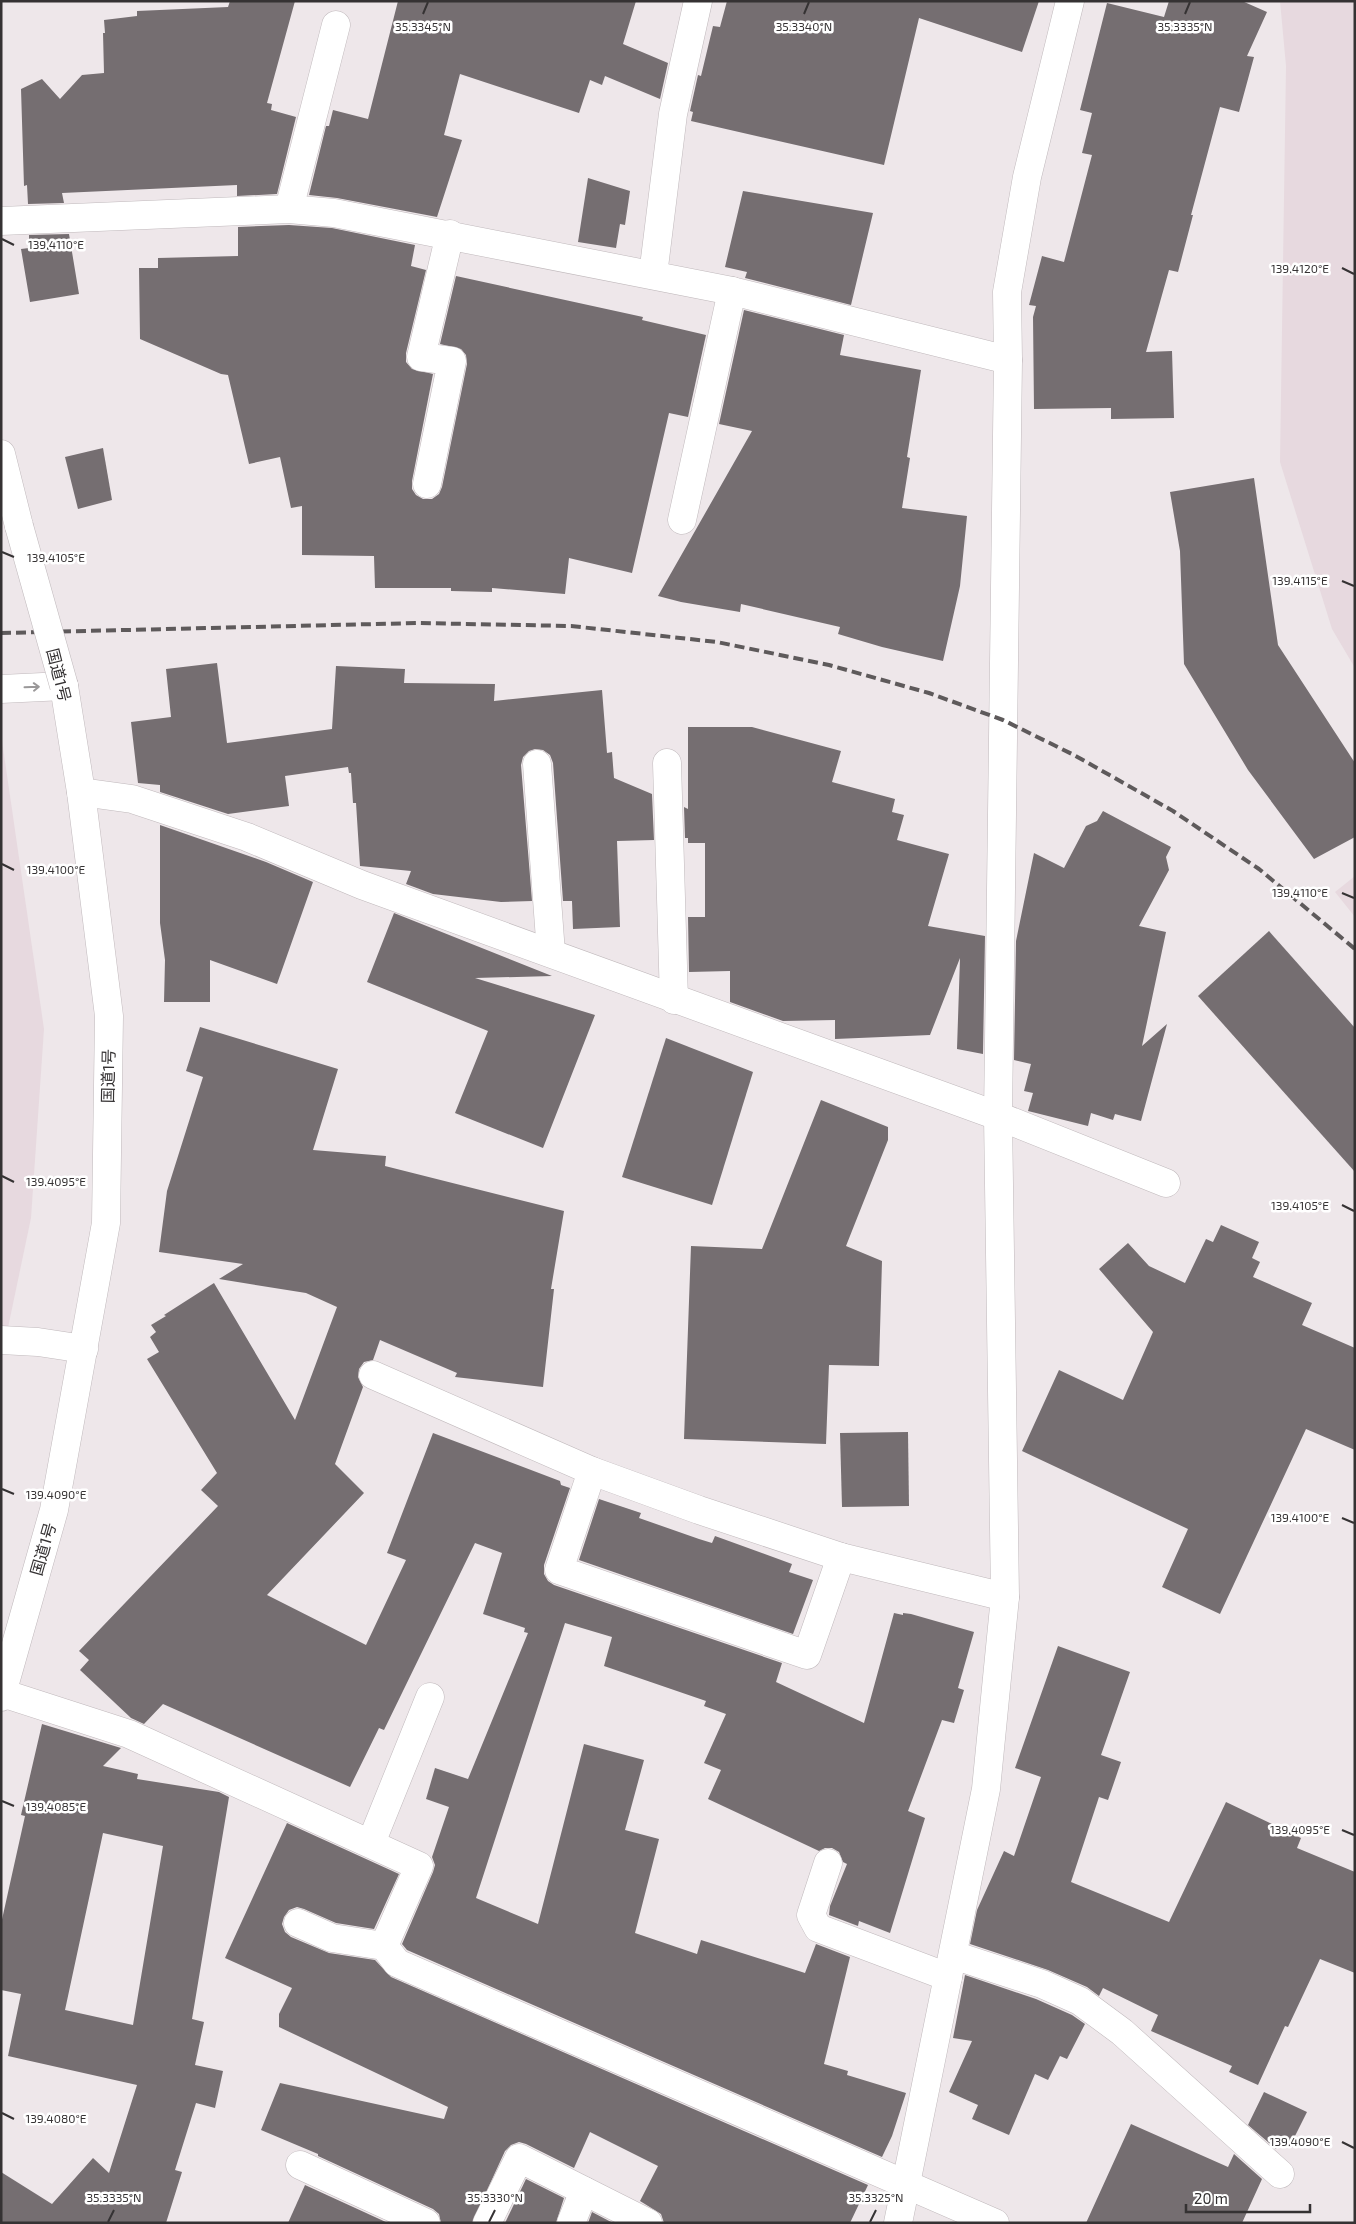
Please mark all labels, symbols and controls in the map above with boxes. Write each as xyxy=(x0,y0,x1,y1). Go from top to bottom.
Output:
text: 35.3345°N xyxy=(395,19,451,33)
text: 35.3340°N xyxy=(776,19,832,33)
text: 35.3335°N xyxy=(1157,19,1213,33)
text: 139.4110°E xyxy=(28,237,84,251)
text: 139.4120°E xyxy=(1271,261,1329,275)
text: 139.4105°E xyxy=(27,550,85,564)
text: 139.4115°E xyxy=(1272,573,1328,587)
street label: 国道1号 xyxy=(44,646,75,704)
one-way arrow xyxy=(24,683,40,692)
text: 139.4100°E xyxy=(27,862,86,876)
text: 139.4110°E xyxy=(1272,885,1328,899)
street label: 国道1号 xyxy=(98,1049,117,1103)
text: 139.4095°E xyxy=(26,1174,86,1188)
text: 139.4105°E xyxy=(1271,1198,1329,1212)
text: 139.4090°E xyxy=(26,1487,87,1501)
text: 139.4100°E xyxy=(1271,1510,1330,1524)
street label: 国道1号 xyxy=(26,1520,59,1578)
text: 139.4085°E xyxy=(26,1799,86,1813)
text: 139.4095°E xyxy=(1270,1822,1330,1836)
text: 139.4080°E xyxy=(25,2111,87,2125)
text: 139.4090°E xyxy=(1270,2134,1331,2148)
scale bar xyxy=(1186,2182,1310,2214)
text: 20 m xyxy=(1194,2189,1228,2207)
text: 35.3335°N xyxy=(86,2190,142,2204)
text: 35.3330°N xyxy=(467,2190,523,2204)
text: 35.3325°N xyxy=(848,2190,904,2204)

